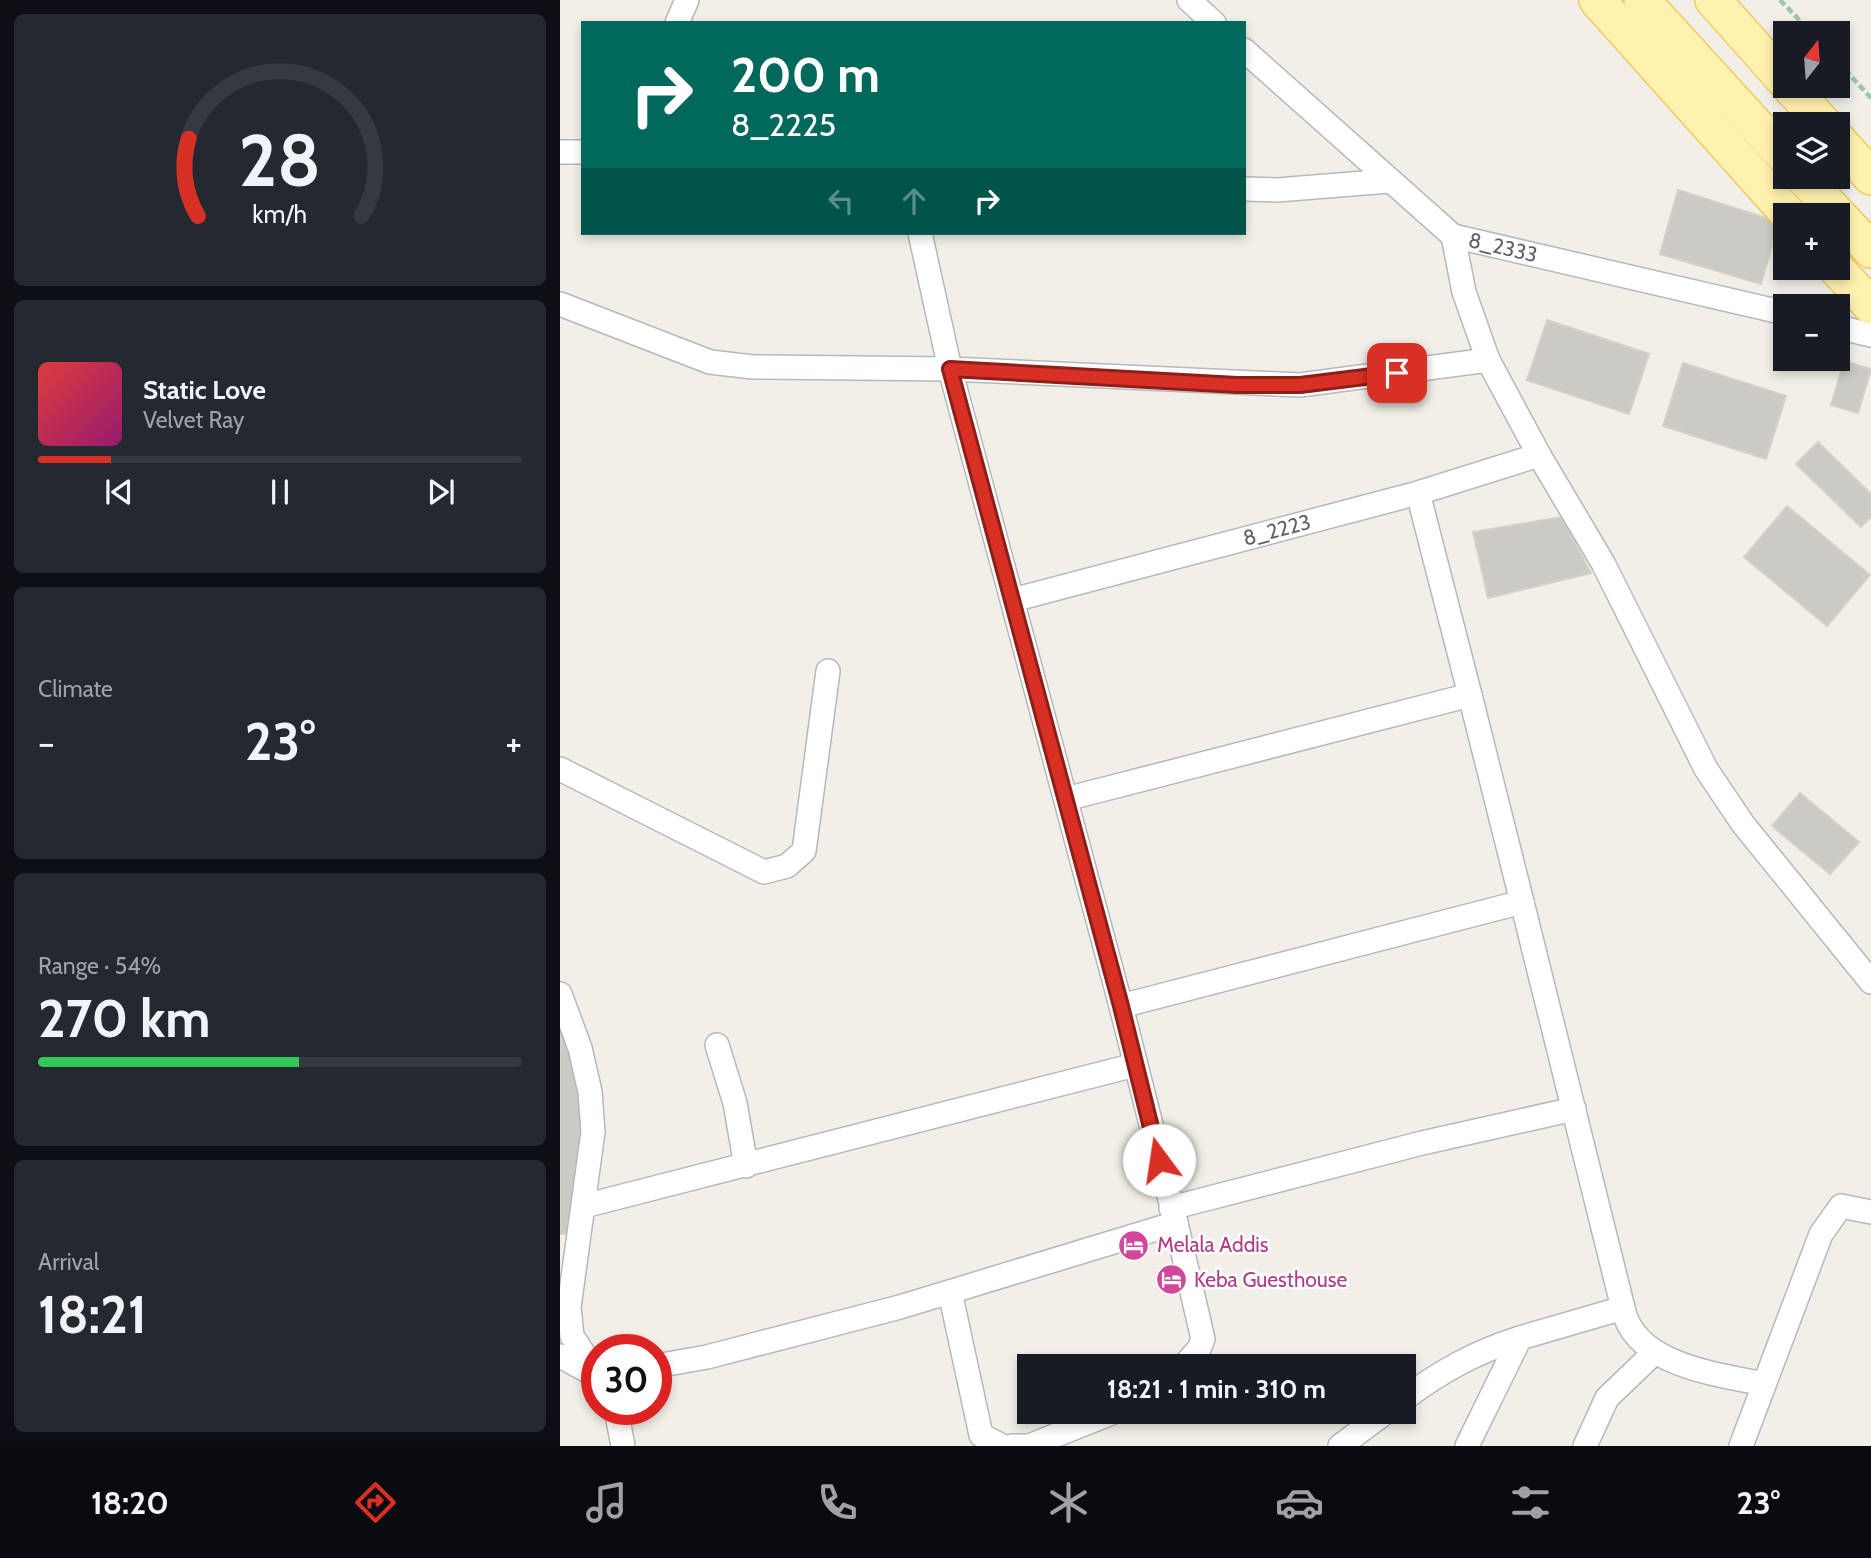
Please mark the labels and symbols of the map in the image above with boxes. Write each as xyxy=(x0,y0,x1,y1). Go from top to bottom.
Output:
north arrow xyxy=(1773,21,1850,98)
street label: 8_2333 xyxy=(1466,227,1540,267)
pin xyxy=(1367,343,1427,403)
street label: 8_2223 xyxy=(1240,509,1313,551)
position arrow xyxy=(1122,1123,1196,1197)
hotel icon: Melala Addis xyxy=(1117,1228,1151,1262)
place label: Melala Addis xyxy=(1157,1232,1269,1257)
hotel icon: Keba Guesthouse xyxy=(1154,1263,1188,1297)
place label: Keba Guesthouse xyxy=(1194,1267,1348,1292)
speed limit sign: 30 xyxy=(581,1334,672,1425)

